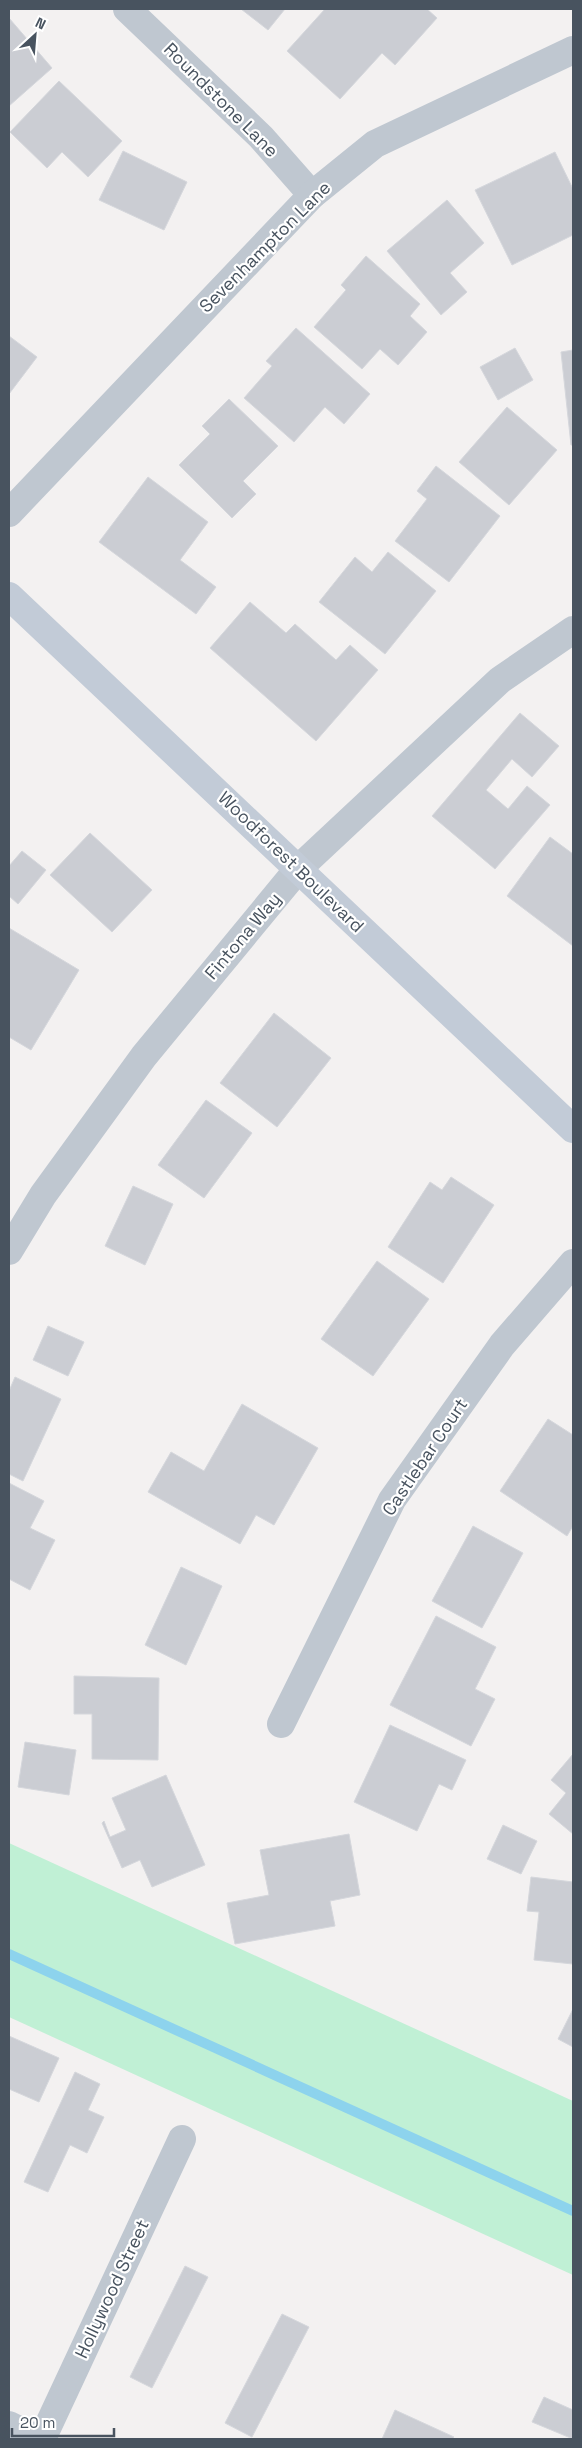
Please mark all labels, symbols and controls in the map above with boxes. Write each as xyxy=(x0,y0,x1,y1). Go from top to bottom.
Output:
north arrow xyxy=(10,10,60,60)
text: N xyxy=(33,13,49,33)
street label: Roundstone Lane xyxy=(159,38,283,162)
street label: Sevenhampton Lane xyxy=(194,176,335,317)
street label: Woodforest Boulevard xyxy=(214,786,369,937)
street label: Fintona Way xyxy=(200,887,286,984)
street label: Castlebar Court xyxy=(377,1394,472,1520)
street label: Hollywood Street xyxy=(69,2216,154,2362)
scale bar xyxy=(12,2406,115,2438)
text: 20 m xyxy=(20,2413,55,2432)

